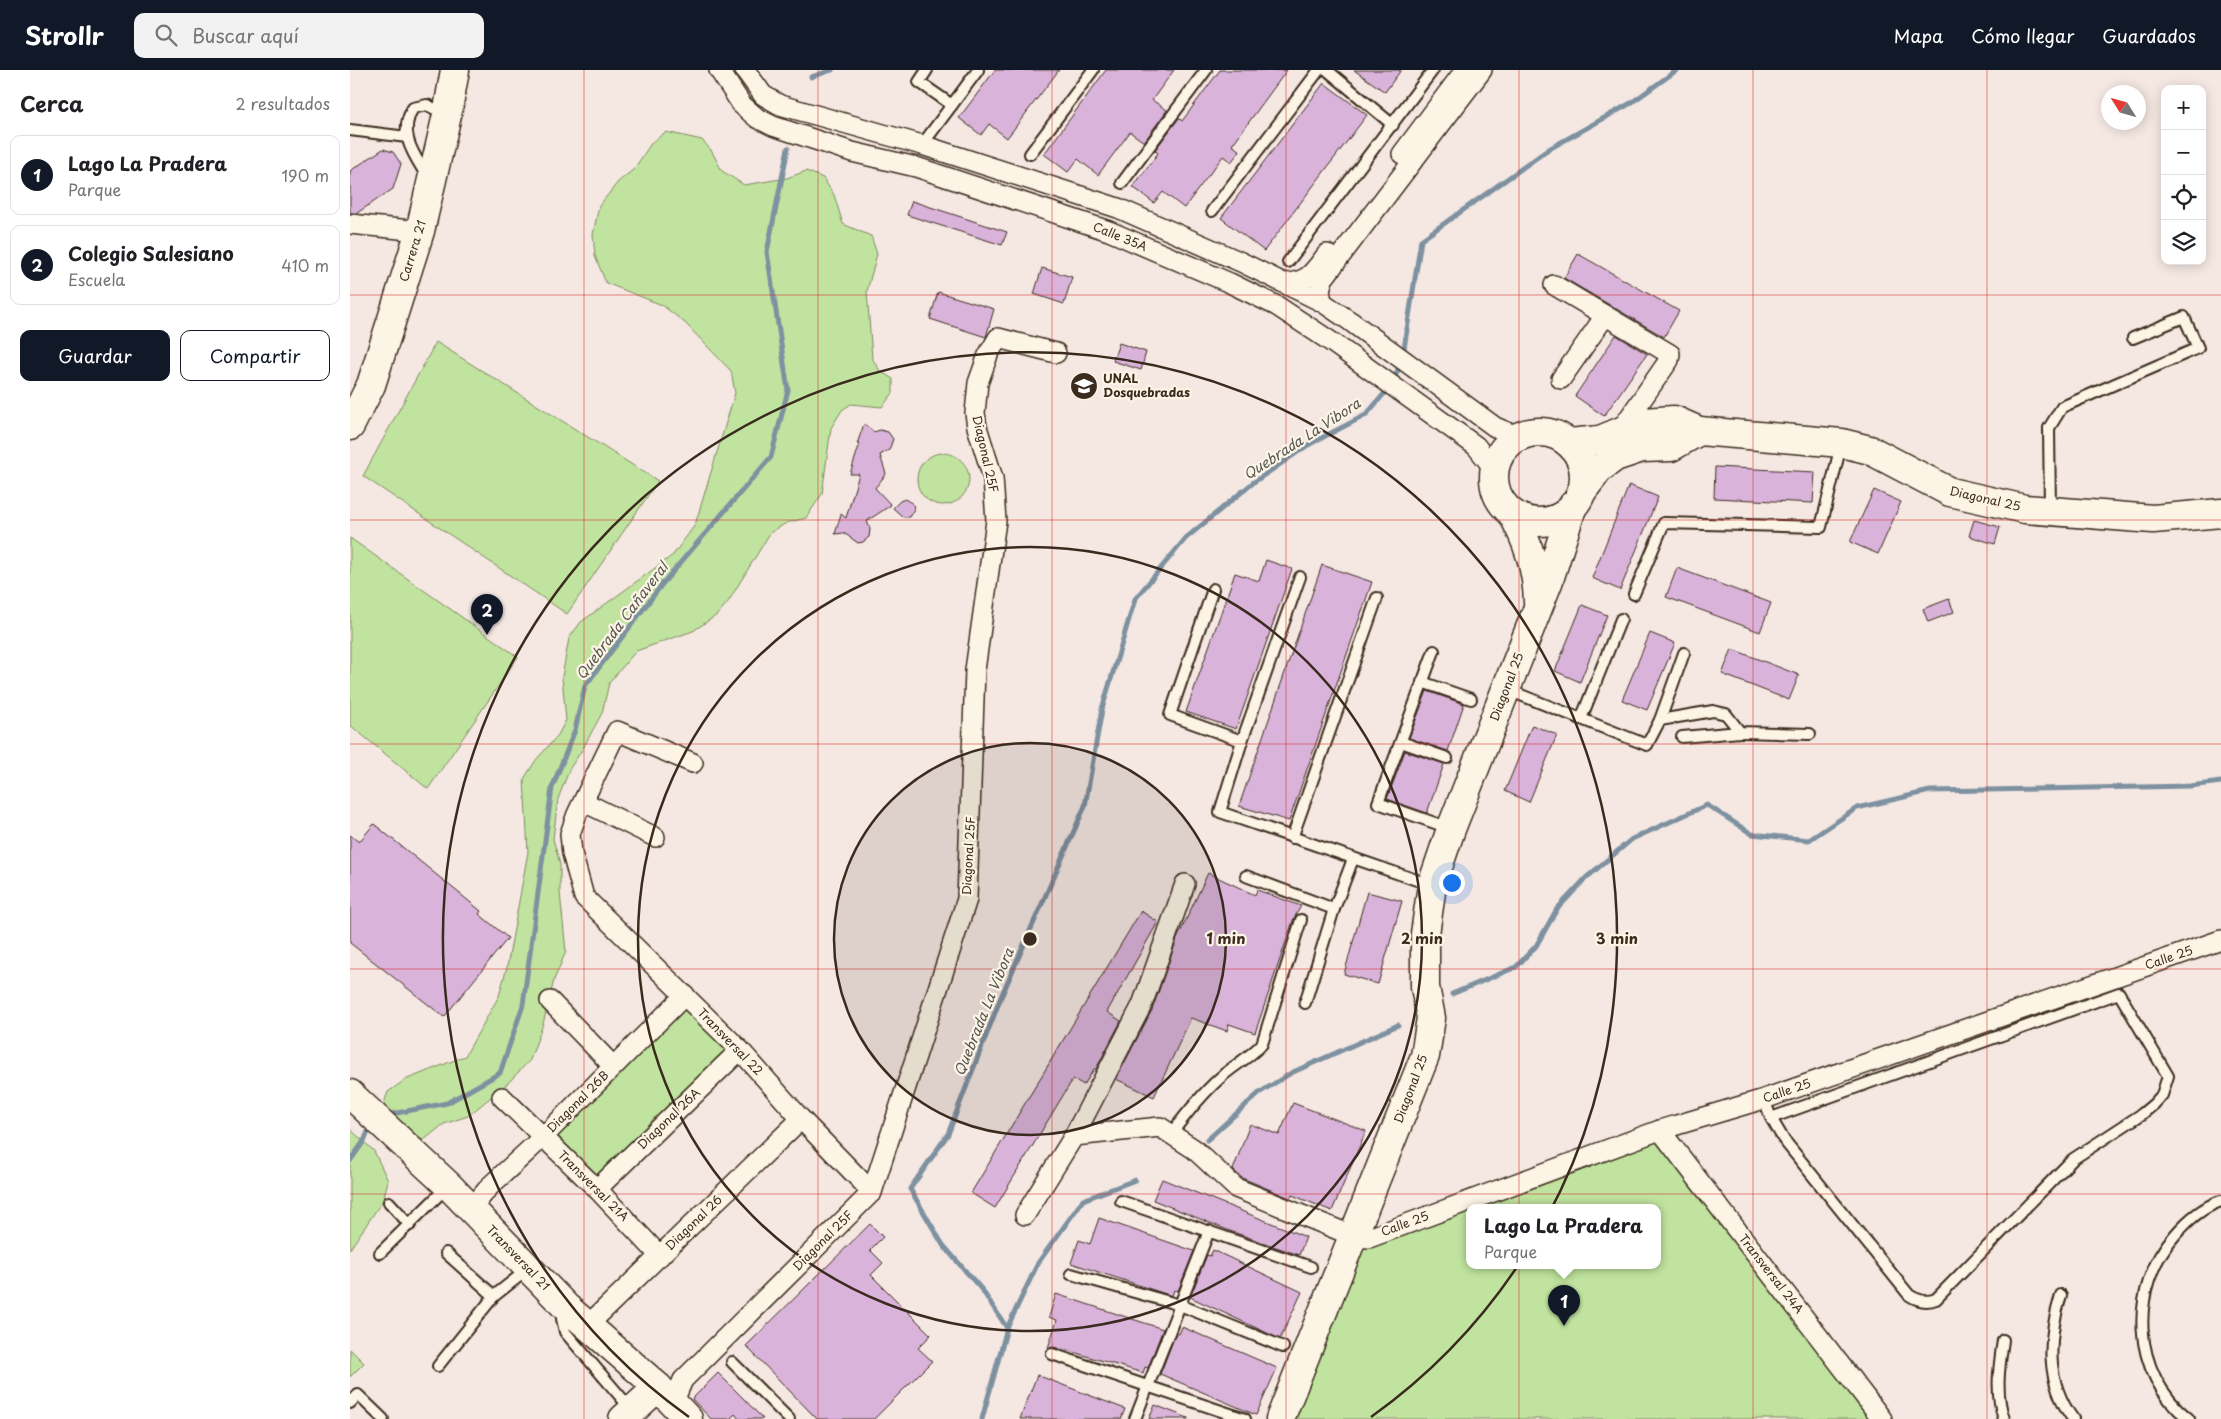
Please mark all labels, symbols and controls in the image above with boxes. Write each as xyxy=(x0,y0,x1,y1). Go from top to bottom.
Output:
search box xyxy=(134,13,484,58)
text: Strollr xyxy=(25,17,104,53)
icon: search xyxy=(152,21,180,49)
text: Buscar aquí xyxy=(192,21,299,49)
text: Mapa xyxy=(1894,22,1943,49)
text: Cómo llegar xyxy=(1971,22,2074,49)
text: Guardados xyxy=(2102,22,2196,49)
north arrow xyxy=(2101,85,2146,130)
map controls xyxy=(2161,85,2206,265)
button: + xyxy=(2161,85,2206,130)
text: Cerca xyxy=(20,87,84,119)
text: 2 resultados xyxy=(236,91,330,115)
button: − xyxy=(2161,130,2206,175)
text: Lago La Pradera xyxy=(68,149,227,177)
text: 1 xyxy=(33,163,41,187)
text: 190 m xyxy=(281,163,329,187)
button: locate xyxy=(2161,175,2206,220)
text: Parque xyxy=(68,177,121,201)
street label: Calle 35A xyxy=(1091,217,1150,255)
street label: Carrera 21 xyxy=(394,218,430,284)
button: layers xyxy=(2161,220,2206,265)
text: Colegio Salesiano xyxy=(68,239,234,267)
text: 2 xyxy=(31,253,43,277)
text: 410 m xyxy=(281,253,329,277)
text: Escuela xyxy=(68,267,125,291)
button: Guardar xyxy=(20,330,170,381)
button: Compartir xyxy=(180,330,330,381)
place label: UNAL Dosquebradas xyxy=(1103,369,1190,401)
school or university icon: UNAL Dosquebradas xyxy=(1069,371,1099,401)
water label: Quebrada La Vibora xyxy=(1239,393,1365,484)
street label: Diagonal 25F xyxy=(968,413,1004,494)
street label: Diagonal 25 xyxy=(1948,481,2023,515)
water label: Quebrada Cañaveral xyxy=(570,556,674,684)
pin: 2 xyxy=(471,594,503,635)
street label: Diagonal 25 xyxy=(1485,649,1527,724)
street label: Diagonal 25F xyxy=(957,816,979,896)
your location xyxy=(1439,870,1465,896)
text: 1 min xyxy=(1207,926,1245,949)
text: 2 min xyxy=(1401,926,1443,949)
text: 3 min xyxy=(1596,926,1638,949)
centre of rings xyxy=(1021,930,1039,948)
street label: Calle 25 xyxy=(2142,940,2195,974)
water label: Quebrada La Vibora xyxy=(948,944,1019,1079)
street label: Transversal 22 xyxy=(694,1004,768,1079)
street label: Diagonal 25 xyxy=(1389,1051,1431,1126)
street label: Diagonal 26B xyxy=(542,1066,613,1136)
street label: Calle 25 xyxy=(1760,1073,1813,1107)
street label: Diagonal 26A xyxy=(633,1083,704,1153)
street label: Transversal 21A xyxy=(554,1146,633,1225)
street label: Diagonal 26 xyxy=(661,1191,726,1254)
popup xyxy=(1466,1204,1661,1269)
street label: Diagonal 25F xyxy=(788,1206,857,1275)
street label: Calle 25 xyxy=(1378,1206,1431,1240)
text: Lago La Pradera xyxy=(1484,1211,1643,1239)
street label: Transversal 21 xyxy=(483,1221,555,1294)
street label: Transversal 24A xyxy=(1735,1230,1809,1317)
text: Parque xyxy=(1484,1239,1537,1263)
pin: 1 xyxy=(1548,1285,1580,1326)

